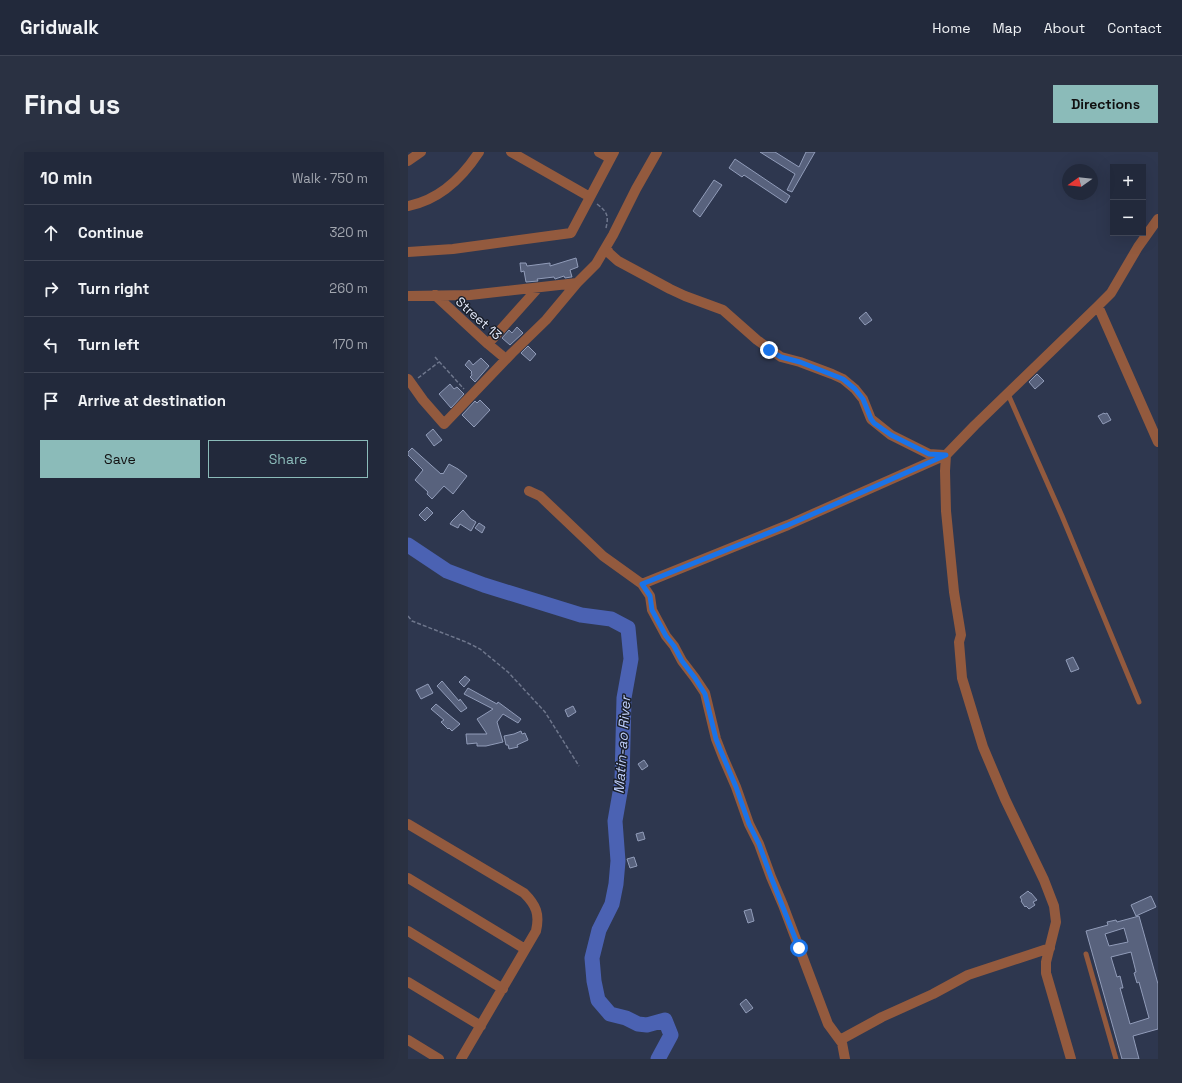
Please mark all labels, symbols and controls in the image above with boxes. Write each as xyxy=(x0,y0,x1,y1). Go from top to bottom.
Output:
text: Gridwalk xyxy=(20,15,99,40)
text: Home xyxy=(932,19,970,37)
text: Map xyxy=(992,19,1022,37)
text: About xyxy=(1044,19,1085,37)
text: Contact xyxy=(1107,19,1162,37)
button: Directions xyxy=(1053,85,1158,123)
text: Find us xyxy=(24,86,121,122)
north arrow xyxy=(1062,164,1098,200)
map controls xyxy=(1110,164,1146,236)
button: + xyxy=(1110,164,1146,200)
text: 10 min xyxy=(40,167,93,189)
text: Walk · 750 m xyxy=(292,170,368,187)
button: − xyxy=(1110,200,1146,236)
icon: ahead xyxy=(40,222,62,244)
text: Continue xyxy=(78,223,144,242)
text: 320 m xyxy=(329,224,368,241)
icon: right xyxy=(40,278,62,300)
text: Turn right xyxy=(78,279,149,298)
text: 260 m xyxy=(329,280,368,297)
street label: Street 13 xyxy=(452,293,505,344)
icon: left xyxy=(40,334,62,356)
text: Turn left xyxy=(78,335,140,354)
text: 170 m xyxy=(332,336,368,353)
route end xyxy=(760,341,778,359)
icon: arrive xyxy=(40,390,62,412)
text: Arrive at destination xyxy=(78,391,226,410)
button: Save xyxy=(40,440,200,478)
button: Share xyxy=(208,440,368,478)
water label: Matin-ao River xyxy=(610,694,635,794)
route start xyxy=(790,939,808,957)

